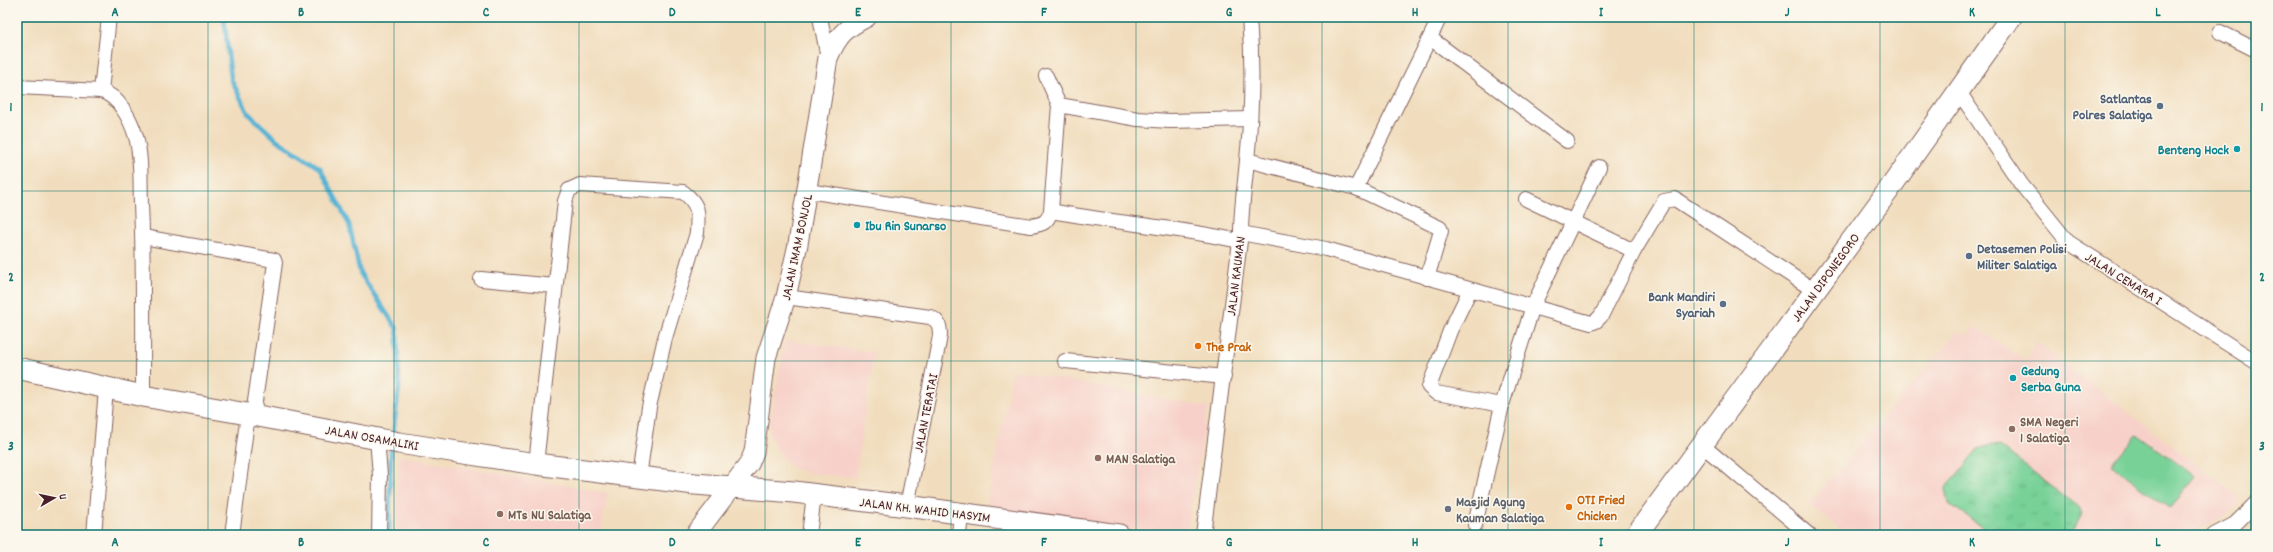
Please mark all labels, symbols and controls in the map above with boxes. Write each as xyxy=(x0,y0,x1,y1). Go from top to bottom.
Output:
text: A xyxy=(111,4,119,23)
text: B xyxy=(298,4,304,23)
text: C xyxy=(483,4,490,23)
text: D xyxy=(669,4,676,23)
text: E xyxy=(855,4,862,23)
text: F xyxy=(1041,4,1047,23)
text: G xyxy=(1226,4,1233,23)
text: H xyxy=(1412,4,1419,23)
text: I xyxy=(1599,4,1604,23)
text: J xyxy=(1785,4,1790,23)
text: K xyxy=(1969,4,1975,23)
text: L xyxy=(2155,4,2161,23)
place label: Satlantas Polres Salatiga xyxy=(2073,90,2153,126)
text: 1 xyxy=(10,99,13,118)
text: 1 xyxy=(2261,99,2264,118)
marker: Satlantas Polres Salatiga xyxy=(2155,101,2165,111)
place label: Benteng Hock xyxy=(2158,141,2229,161)
marker: Benteng Hock xyxy=(2232,144,2242,154)
street label: JALAN IMAM BONJOL xyxy=(777,192,819,302)
place label: Ibu Rin Sunarso xyxy=(865,217,946,237)
marker: Ibu Rin Sunarso xyxy=(852,220,862,230)
street label: JALAN DIPONEGORO xyxy=(1788,230,1866,327)
street label: JALAN KAUMAN xyxy=(1222,235,1252,317)
place label: Detasemen Polisi Militer Salatiga xyxy=(1977,240,2067,276)
street label: JALAN CEMARA I xyxy=(2081,248,2166,312)
marker: Detasemen Polisi Militer Salatiga xyxy=(1964,251,1974,261)
text: 2 xyxy=(8,269,14,288)
text: 2 xyxy=(2259,269,2265,288)
place label: Bank Mandiri Syariah xyxy=(1648,288,1716,324)
marker: Bank Mandiri Syariah xyxy=(1718,299,1728,309)
place label: The Prak xyxy=(1206,338,1251,358)
marker: The Prak xyxy=(1193,341,1203,351)
place label: Gedung Serba Guna xyxy=(2021,362,2082,398)
street label: JALAN TERATAI xyxy=(909,371,945,455)
marker: Gedung Serba Guna xyxy=(2008,373,2018,383)
place label: SMA Negeri 1 Salatiga xyxy=(2020,413,2079,449)
street label: JALAN OSAMALIKI xyxy=(323,421,421,457)
marker: SMA Negeri 1 Salatiga xyxy=(2007,424,2017,434)
text: 3 xyxy=(8,438,14,457)
text: 3 xyxy=(2259,438,2265,457)
place label: MAN Salatiga xyxy=(1106,450,1176,470)
marker: MAN Salatiga xyxy=(1093,453,1103,463)
north arrow xyxy=(34,478,74,518)
place label: OTI Fried Chicken xyxy=(1577,491,1625,527)
text: U xyxy=(54,493,70,501)
street label: JALAN KH. WAHID HASYIM xyxy=(858,493,991,529)
place label: Masjid Agung Kauman Salatiga xyxy=(1456,493,1545,529)
marker: OTI Fried Chicken xyxy=(1564,502,1574,512)
marker: Masjid Agung Kauman Salatiga xyxy=(1443,504,1453,514)
place label: MTs NU Salatiga xyxy=(508,506,592,526)
marker: MTs NU Salatiga xyxy=(495,509,505,519)
text: A xyxy=(111,534,119,552)
text: B xyxy=(298,534,304,552)
text: C xyxy=(483,534,490,552)
text: D xyxy=(669,534,676,552)
text: E xyxy=(855,534,862,552)
text: F xyxy=(1041,534,1047,552)
text: G xyxy=(1226,534,1233,552)
text: H xyxy=(1412,534,1419,552)
text: I xyxy=(1599,534,1604,552)
text: J xyxy=(1785,534,1790,552)
text: K xyxy=(1969,534,1975,552)
text: L xyxy=(2155,534,2161,552)

